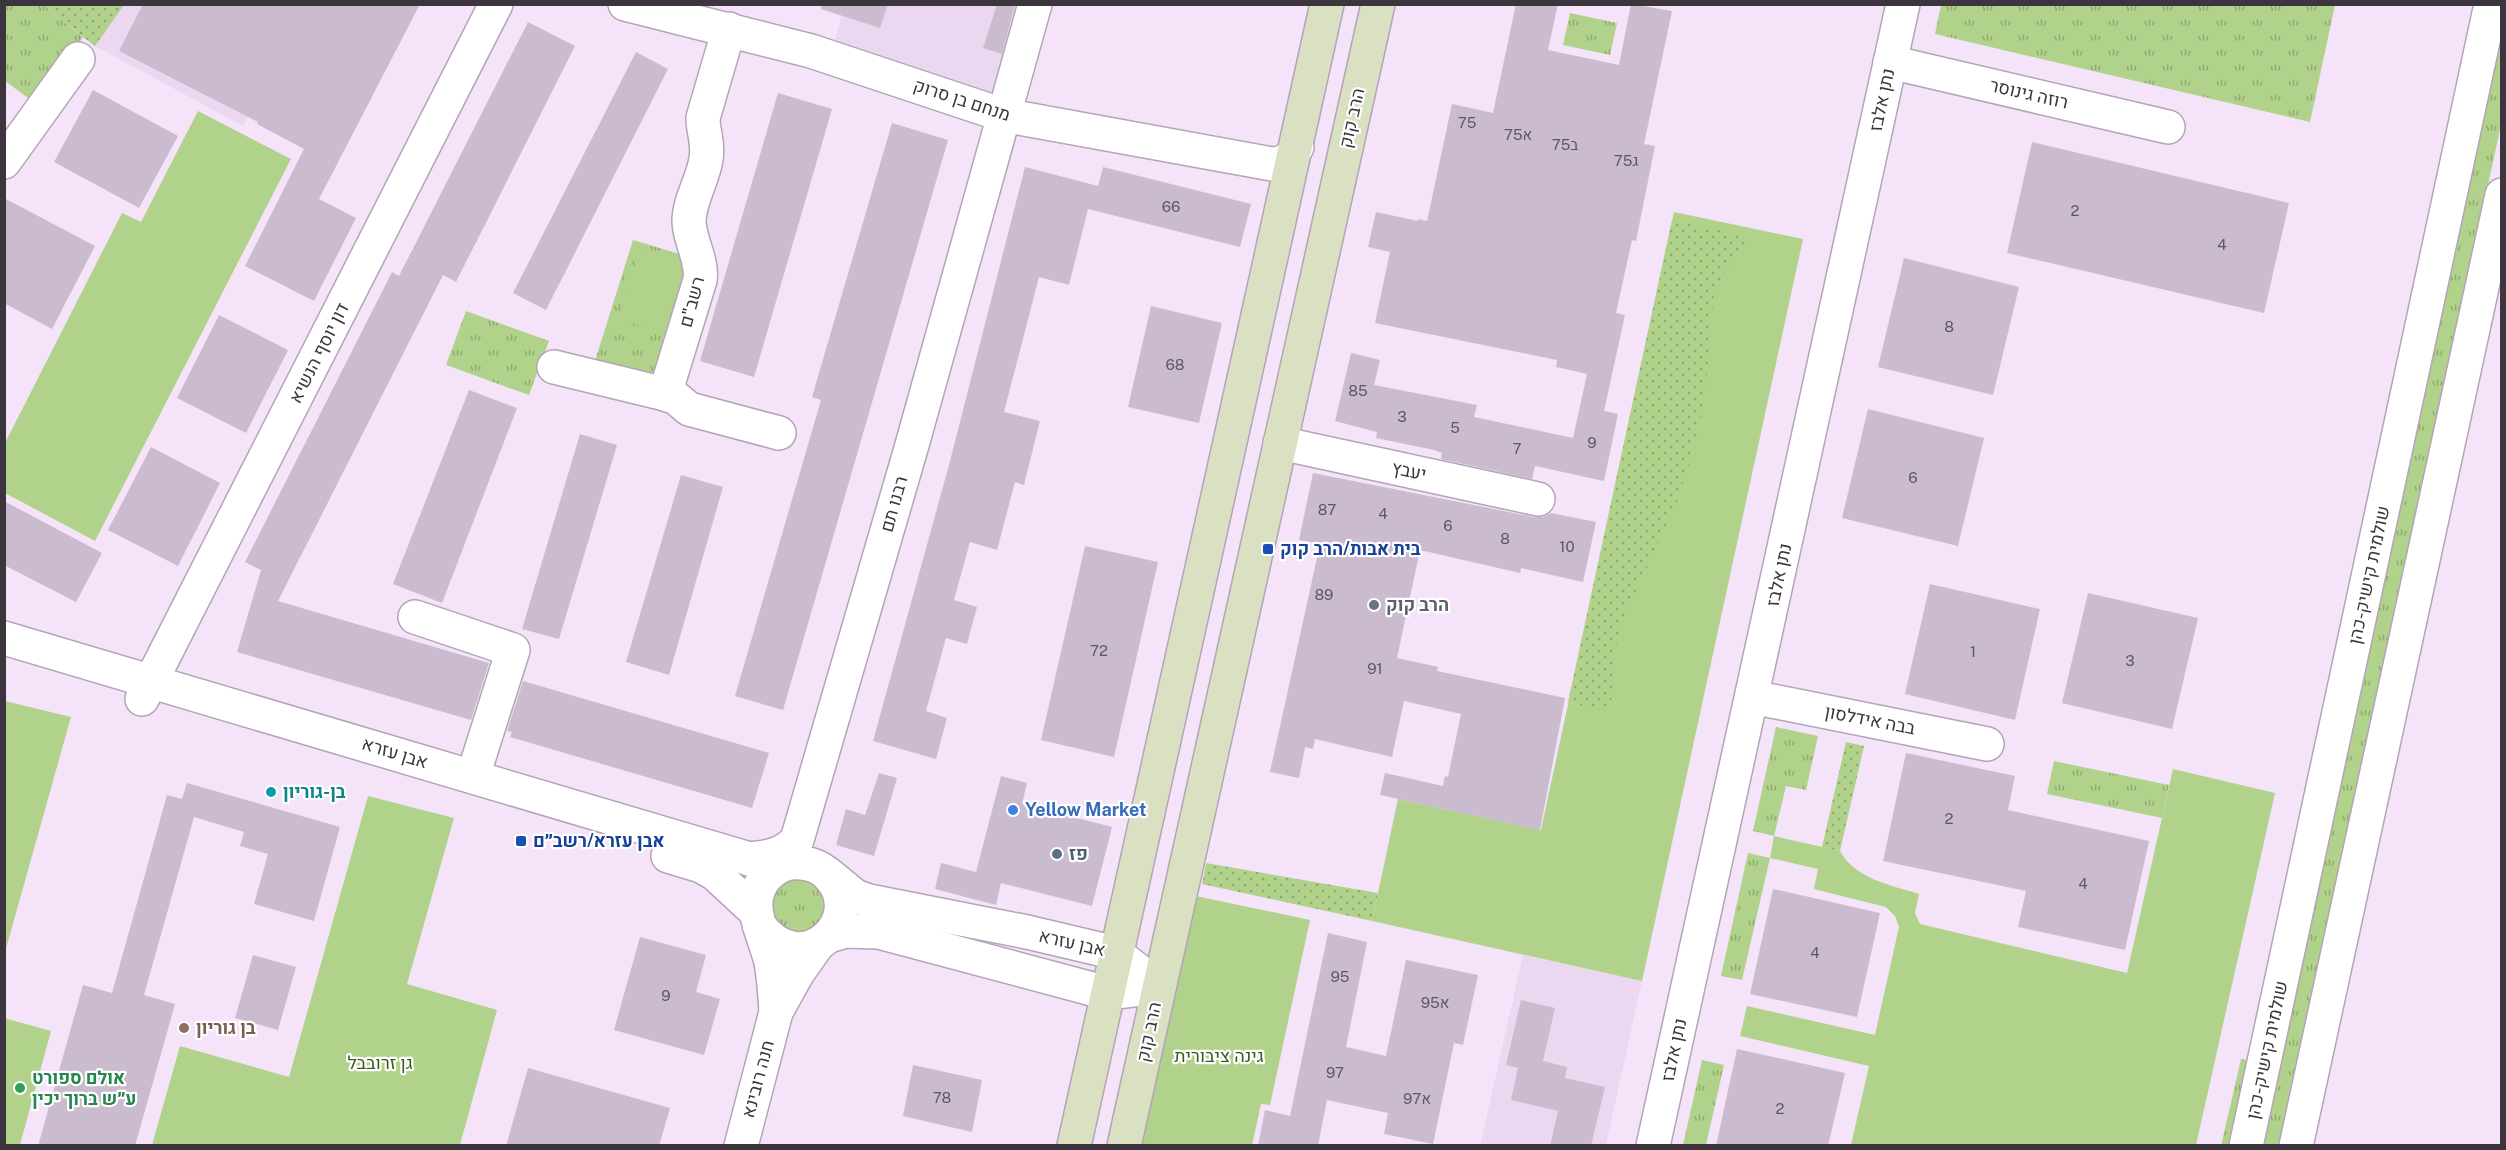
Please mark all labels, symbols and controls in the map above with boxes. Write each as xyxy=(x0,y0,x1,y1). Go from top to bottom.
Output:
street label: נתן אלבז xyxy=(1865,66,1898,133)
street label: מנחם בן סרוק xyxy=(911,74,1013,125)
street label: רוזה גינוסר xyxy=(1988,74,2070,113)
street label: הרב קוק xyxy=(1334,86,1369,150)
house number: 75 xyxy=(1458,114,1476,131)
house number: 75א xyxy=(1504,126,1532,143)
house number: 75ב xyxy=(1552,136,1578,153)
house number: 75ג xyxy=(1614,152,1638,169)
house number: 66 xyxy=(1162,198,1180,215)
house number: 2 xyxy=(2071,202,2080,219)
house number: 4 xyxy=(2217,236,2227,253)
street label: רשב"ם xyxy=(675,274,708,330)
street label: דון יוסף הנשיא xyxy=(284,299,353,406)
house number: 8 xyxy=(1944,318,1954,335)
house number: 68 xyxy=(1166,356,1184,373)
house number: 85 xyxy=(1348,382,1368,399)
house number: 3 xyxy=(1397,408,1407,425)
house number: 5 xyxy=(1450,419,1460,436)
house number: 9 xyxy=(1587,434,1597,451)
house number: 7 xyxy=(1512,440,1522,457)
street label: יעבץ xyxy=(1390,457,1428,484)
house number: 6 xyxy=(1908,469,1918,486)
street label: רבנו תם xyxy=(876,473,911,534)
house number: 87 xyxy=(1318,501,1336,518)
street label: שולמית קישיק-כהן xyxy=(2344,504,2393,646)
house number: 4 xyxy=(1378,505,1388,522)
house number: 6 xyxy=(1443,517,1453,534)
house number: 8 xyxy=(1500,530,1510,547)
place label: בית אבות/הרב קוק xyxy=(1280,538,1421,559)
house number: 10 xyxy=(1559,538,1575,555)
street label: נתן אלבז xyxy=(1762,541,1795,608)
marker: בית אבות/הרב קוק xyxy=(1261,542,1275,556)
house number: 89 xyxy=(1315,586,1333,603)
place label: הרב קוק xyxy=(1386,594,1449,615)
marker: הרב קוק xyxy=(1367,598,1381,612)
house number: 72 xyxy=(1090,642,1108,659)
house number: 1 xyxy=(1970,643,1976,660)
house number: 3 xyxy=(2125,652,2135,669)
house number: 91 xyxy=(1367,660,1383,677)
street label: בבה אידלסון xyxy=(1823,700,1918,739)
street label: אבן עזרא xyxy=(360,733,431,772)
place label: בן-גוריון xyxy=(283,781,346,802)
marker: בן-גוריון xyxy=(264,785,278,799)
place label: Yellow Market xyxy=(1025,799,1147,820)
marker: Yellow Market xyxy=(1006,803,1020,817)
house number: 2 xyxy=(1945,810,1954,827)
place label: אבן עזרא/רשב״ם xyxy=(533,830,665,851)
marker: אבן עזרא/רשב״ם xyxy=(514,834,528,848)
place label: פז xyxy=(1069,843,1088,864)
marker: פז xyxy=(1050,847,1064,861)
house number: 4 xyxy=(2078,875,2088,892)
street label: אבן עזרא xyxy=(1037,925,1107,960)
house number: 4 xyxy=(1810,944,1820,961)
house number: 95 xyxy=(1331,968,1349,985)
street label: שולמית קישיק-כהן xyxy=(2242,979,2291,1121)
house number: 9 xyxy=(661,987,671,1004)
house number: 95א xyxy=(1421,994,1449,1011)
street label: הרב קוק xyxy=(1132,1000,1165,1064)
street label: נתן אלבז xyxy=(1657,1016,1690,1083)
place label: בן גוריון xyxy=(196,1017,256,1038)
marker: בן גוריון xyxy=(177,1021,191,1035)
street label: חנה רובינא xyxy=(737,1038,778,1120)
park label: גינה ציבורית xyxy=(1174,1045,1264,1066)
park label: גן זרובבל xyxy=(347,1052,413,1073)
house number: 97 xyxy=(1326,1064,1344,1081)
place label: אולם ספורט ע״ש ברוך יכין xyxy=(32,1067,136,1109)
marker: אולם ספורט ע״ש ברוך יכין xyxy=(13,1081,27,1095)
house number: 78 xyxy=(933,1089,951,1106)
house number: 97א xyxy=(1403,1090,1431,1107)
house number: 2 xyxy=(1776,1100,1785,1117)

